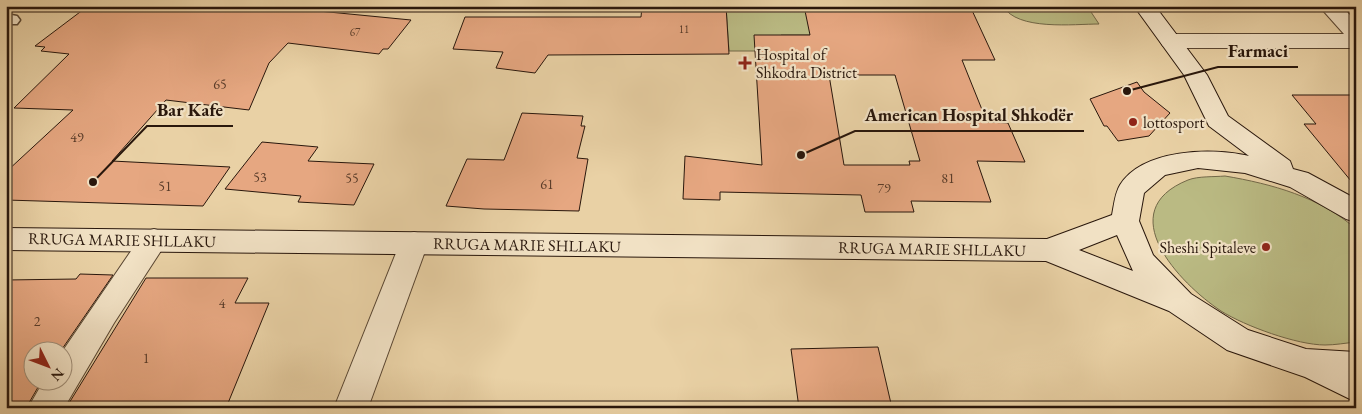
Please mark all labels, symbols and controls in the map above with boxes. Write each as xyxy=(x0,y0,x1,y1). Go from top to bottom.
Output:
house number: 11 xyxy=(679,22,689,36)
house number: 67 xyxy=(350,25,361,39)
callout: Farmaci xyxy=(1218,34,1298,67)
text: Farmaci xyxy=(1228,39,1289,62)
place label: Hospital of Shkodra District xyxy=(756,44,857,83)
marker: Hospital of Shkodra District xyxy=(738,56,752,70)
house number: 65 xyxy=(213,75,227,93)
callout: Bar Kafe xyxy=(147,93,233,126)
text: Bar Kafe xyxy=(157,98,224,121)
callout: American Hospital Shkodër xyxy=(855,98,1084,131)
text: American Hospital Shkodër xyxy=(864,103,1074,126)
place label: lottosport xyxy=(1143,112,1205,133)
marker: lottosport xyxy=(1127,116,1139,128)
house number: 49 xyxy=(70,128,84,146)
house number: 53 xyxy=(253,168,267,186)
house number: 55 xyxy=(345,169,359,187)
house number: 81 xyxy=(941,169,955,187)
house number: 61 xyxy=(540,175,554,193)
house number: 51 xyxy=(158,177,172,195)
house number: 79 xyxy=(877,179,891,197)
street label: RRUGA MARIE SHLLAKU xyxy=(28,228,216,252)
street label: RRUGA MARIE SHLLAKU xyxy=(433,233,621,257)
street label: RRUGA MARIE SHLLAKU xyxy=(838,237,1026,261)
place label: Sheshi Spitaleve xyxy=(1160,237,1256,258)
marker: Sheshi Spitaleve xyxy=(1260,241,1272,253)
house number: 4 xyxy=(219,294,226,312)
house number: 2 xyxy=(34,312,41,330)
north arrow xyxy=(22,342,72,392)
house number: 1 xyxy=(143,349,149,367)
text: N xyxy=(47,364,68,385)

